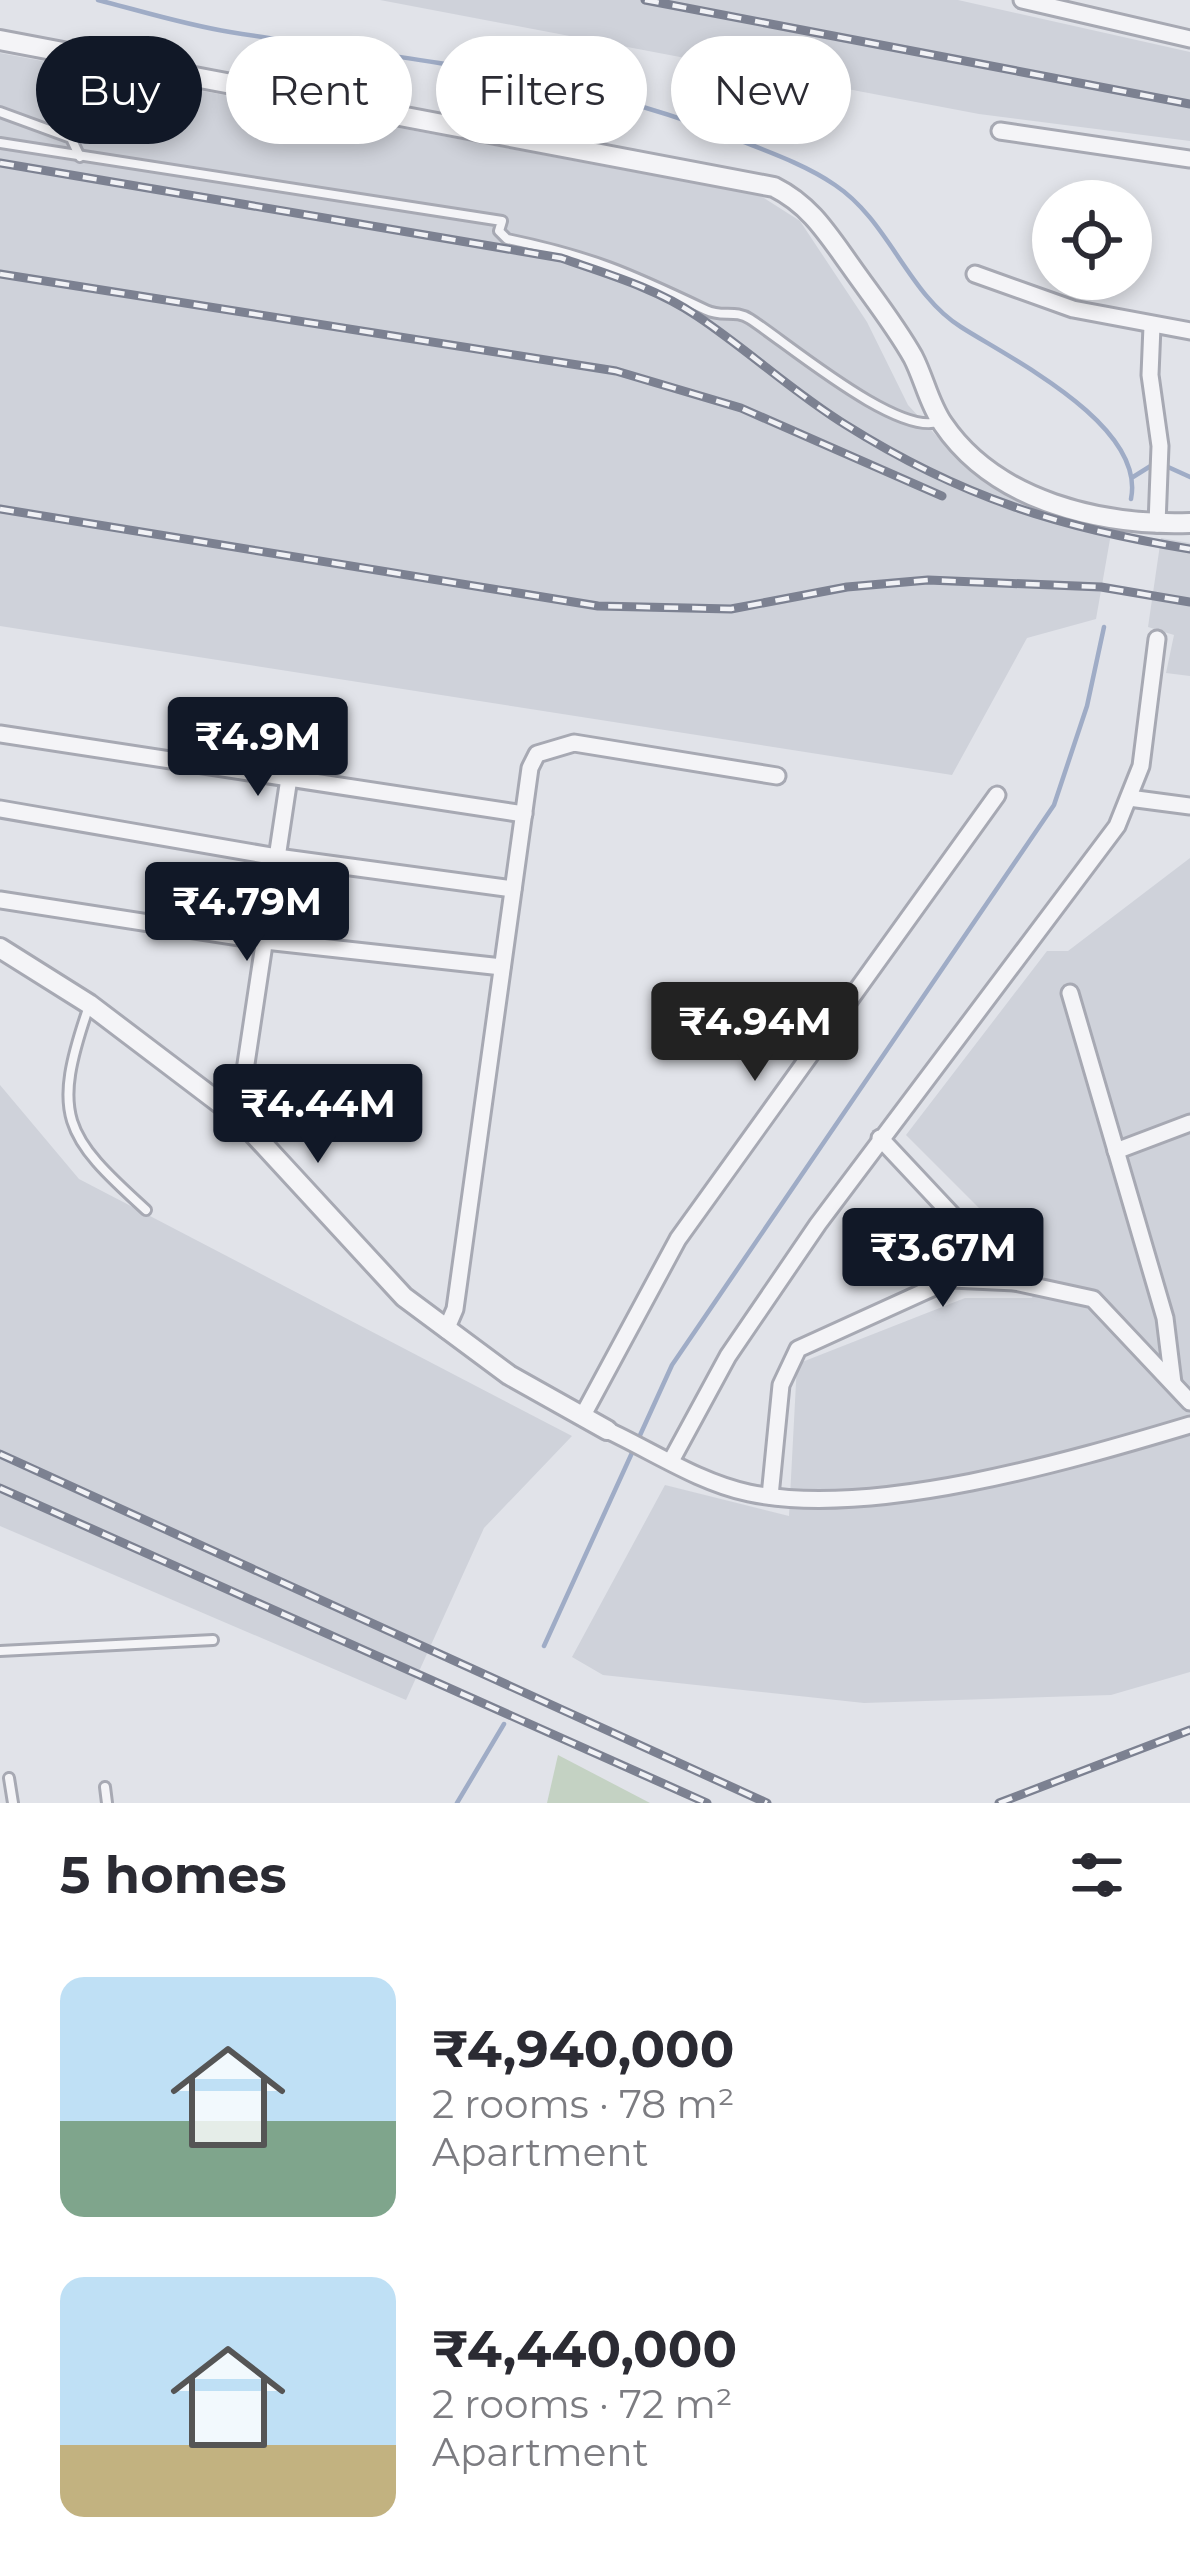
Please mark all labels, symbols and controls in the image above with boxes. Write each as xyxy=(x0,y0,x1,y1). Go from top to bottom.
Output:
chip: Buy xyxy=(36,36,202,144)
chip: Rent xyxy=(226,36,412,144)
chip: Filters xyxy=(436,36,647,144)
chip: New xyxy=(671,36,851,144)
map controls xyxy=(1032,180,1152,300)
button: locate xyxy=(1032,180,1152,300)
pin: ₹4.9M xyxy=(174,697,342,799)
text: ₹4.9M xyxy=(195,712,321,760)
pin: ₹4.79M xyxy=(149,862,345,964)
text: ₹4.79M xyxy=(172,877,322,925)
pin: ₹4.94M xyxy=(657,982,853,1084)
text: ₹4.94M xyxy=(678,997,832,1045)
pin: ₹4.44M xyxy=(220,1064,416,1166)
text: ₹4.44M xyxy=(240,1079,396,1127)
pin: ₹3.67M xyxy=(845,1208,1041,1310)
text: ₹3.67M xyxy=(869,1223,1017,1271)
icon: filters xyxy=(1064,1842,1130,1908)
text: 5 homes xyxy=(60,1844,287,1906)
text: ₹4,940,000 xyxy=(432,2018,734,2080)
icon: home xyxy=(156,2025,300,2169)
text: 2 rooms · 78 m² xyxy=(432,2080,735,2128)
text: Apartment xyxy=(432,2128,648,2176)
text: ₹4,440,000 xyxy=(432,2318,737,2380)
icon: home xyxy=(156,2325,300,2469)
text: 2 rooms · 72 m² xyxy=(432,2380,733,2428)
text: Apartment xyxy=(432,2428,648,2476)

